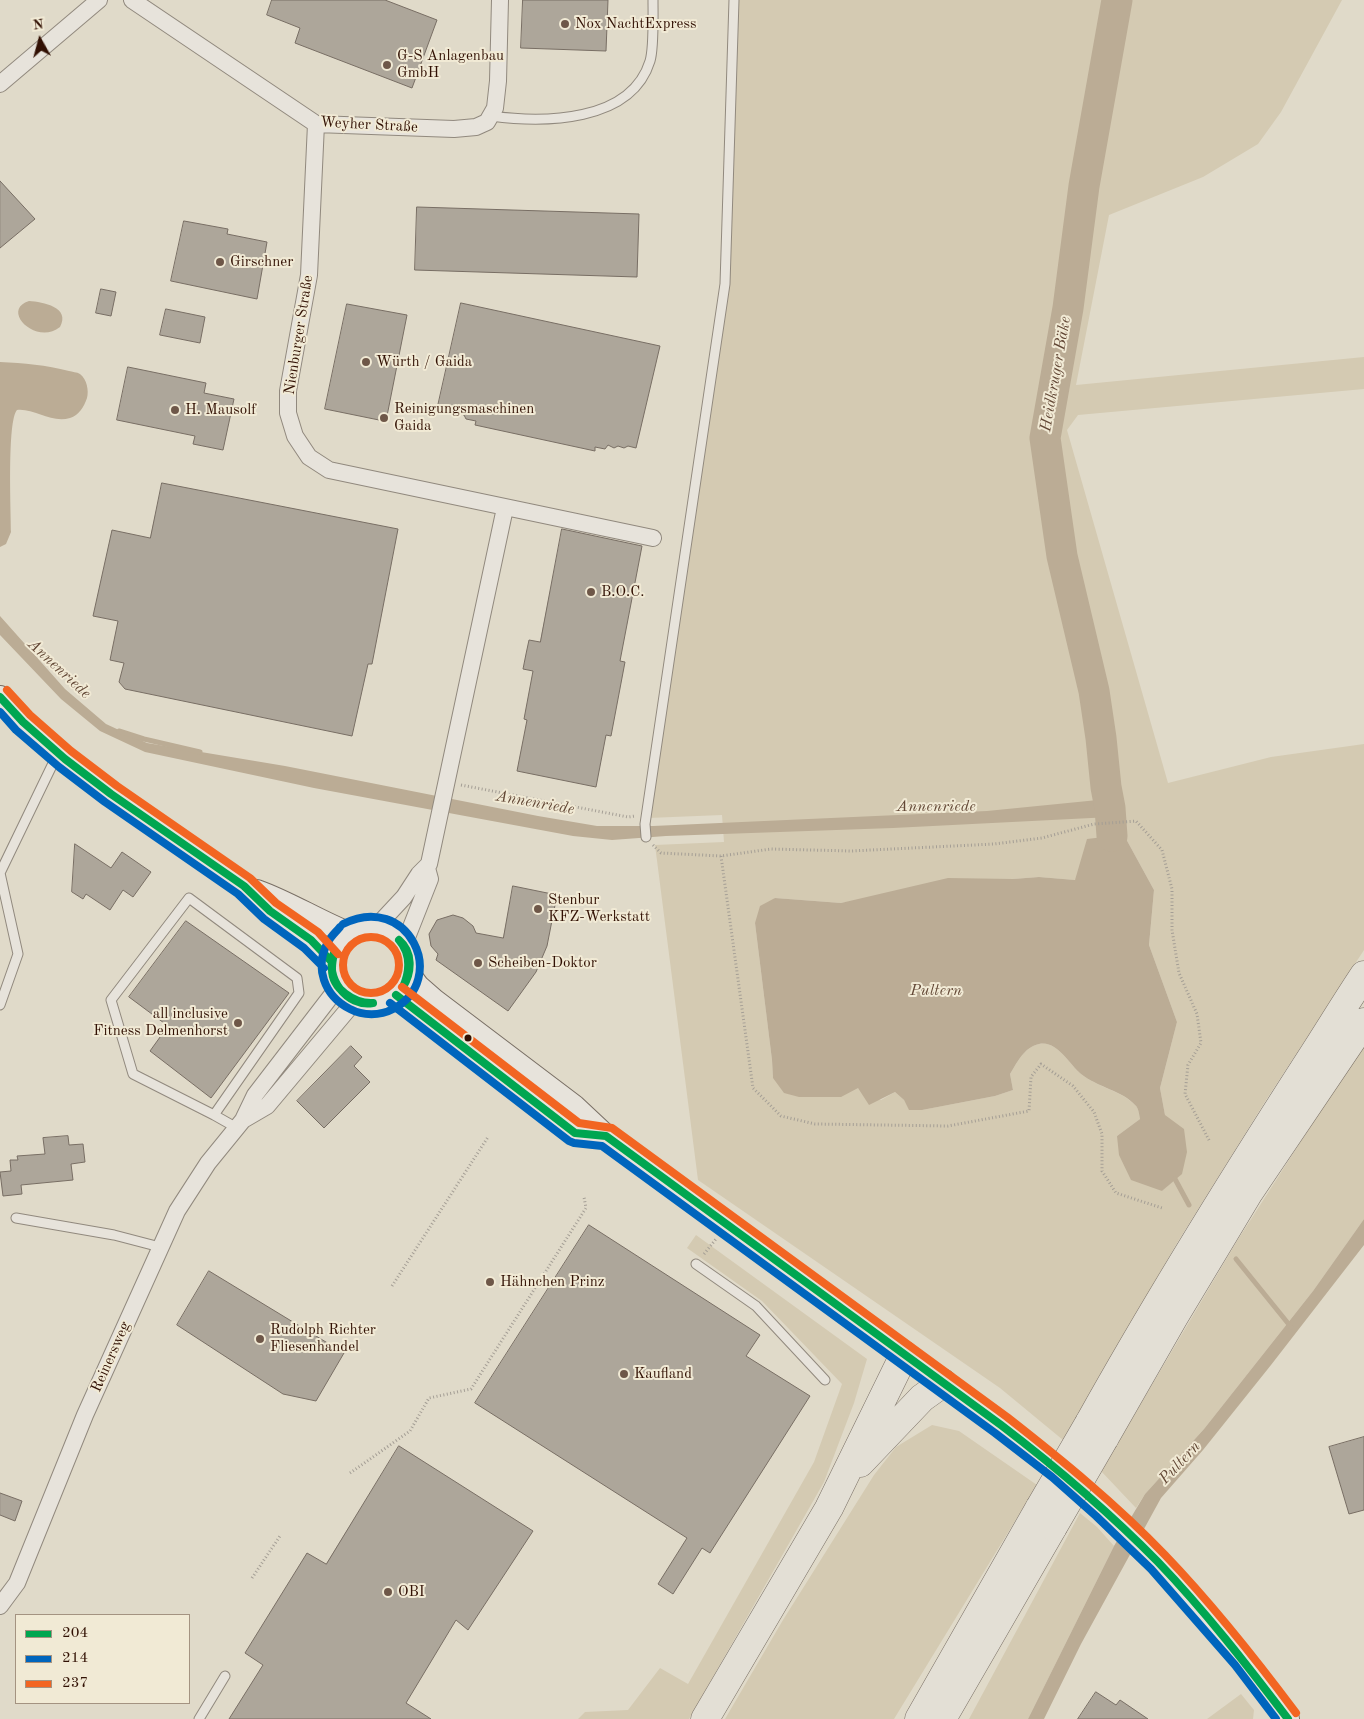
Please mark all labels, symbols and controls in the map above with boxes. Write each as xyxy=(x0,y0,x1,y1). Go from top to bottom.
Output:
north arrow xyxy=(15,15,65,65)
place label: Nox NachtExpress xyxy=(575,15,697,33)
text: N xyxy=(32,18,44,33)
marker: Nox NachtExpress xyxy=(559,18,571,30)
place label: G-S Anlagenbau GmbH xyxy=(397,47,504,82)
marker: G-S Anlagenbau GmbH xyxy=(381,59,393,71)
street label: Weyher Straße xyxy=(320,113,418,137)
place label: Girschner xyxy=(230,253,293,271)
marker: Girschner xyxy=(214,256,226,268)
street label: Nienburger Straße xyxy=(281,274,317,396)
water label: Heidkruger Bäke xyxy=(1036,315,1076,433)
place label: Würth / Gaida xyxy=(376,353,472,371)
marker: Würth / Gaida xyxy=(360,356,372,368)
place label: Reinigungsmaschinen Gaida xyxy=(394,400,534,435)
place label: H. Mausolf xyxy=(185,401,256,419)
marker: H. Mausolf xyxy=(169,404,181,416)
marker: Reinigungsmaschinen Gaida xyxy=(378,412,390,424)
place label: B.O.C. xyxy=(601,583,644,601)
marker: B.O.C. xyxy=(585,586,597,598)
water label: Annenriede xyxy=(23,635,95,703)
water label: Annenriede xyxy=(494,787,576,819)
water label: Annenriede xyxy=(896,797,976,817)
place label: Stenbur KFZ-Werkstatt xyxy=(548,891,650,926)
marker: Stenbur KFZ-Werkstatt xyxy=(532,903,544,915)
place label: Scheiben-Doktor xyxy=(488,954,597,972)
marker: Scheiben-Doktor xyxy=(472,957,484,969)
water label: Pultern xyxy=(910,981,962,1001)
place label: all inclusive Fitness Delmenhorst xyxy=(93,1005,228,1040)
marker: all inclusive Fitness Delmenhorst xyxy=(232,1017,244,1029)
unlabelled marker xyxy=(463,1033,473,1043)
place label: Hähnchen Prinz xyxy=(500,1273,604,1291)
marker: Hähnchen Prinz xyxy=(484,1276,496,1288)
street label: Reinersweg xyxy=(87,1319,135,1395)
place label: Rudolph Richter Fliesenhandel xyxy=(270,1321,376,1356)
marker: Rudolph Richter Fliesenhandel xyxy=(254,1333,266,1345)
place label: Kaufland xyxy=(634,1365,692,1383)
marker: Kaufland xyxy=(618,1368,630,1380)
water label: Pultern xyxy=(1155,1437,1205,1489)
place label: OBI xyxy=(398,1583,425,1601)
marker: OBI xyxy=(382,1586,394,1598)
legend xyxy=(15,1614,190,1704)
text: 204 xyxy=(62,1626,88,1641)
text: 214 xyxy=(62,1651,88,1666)
text: 237 xyxy=(62,1676,88,1691)

